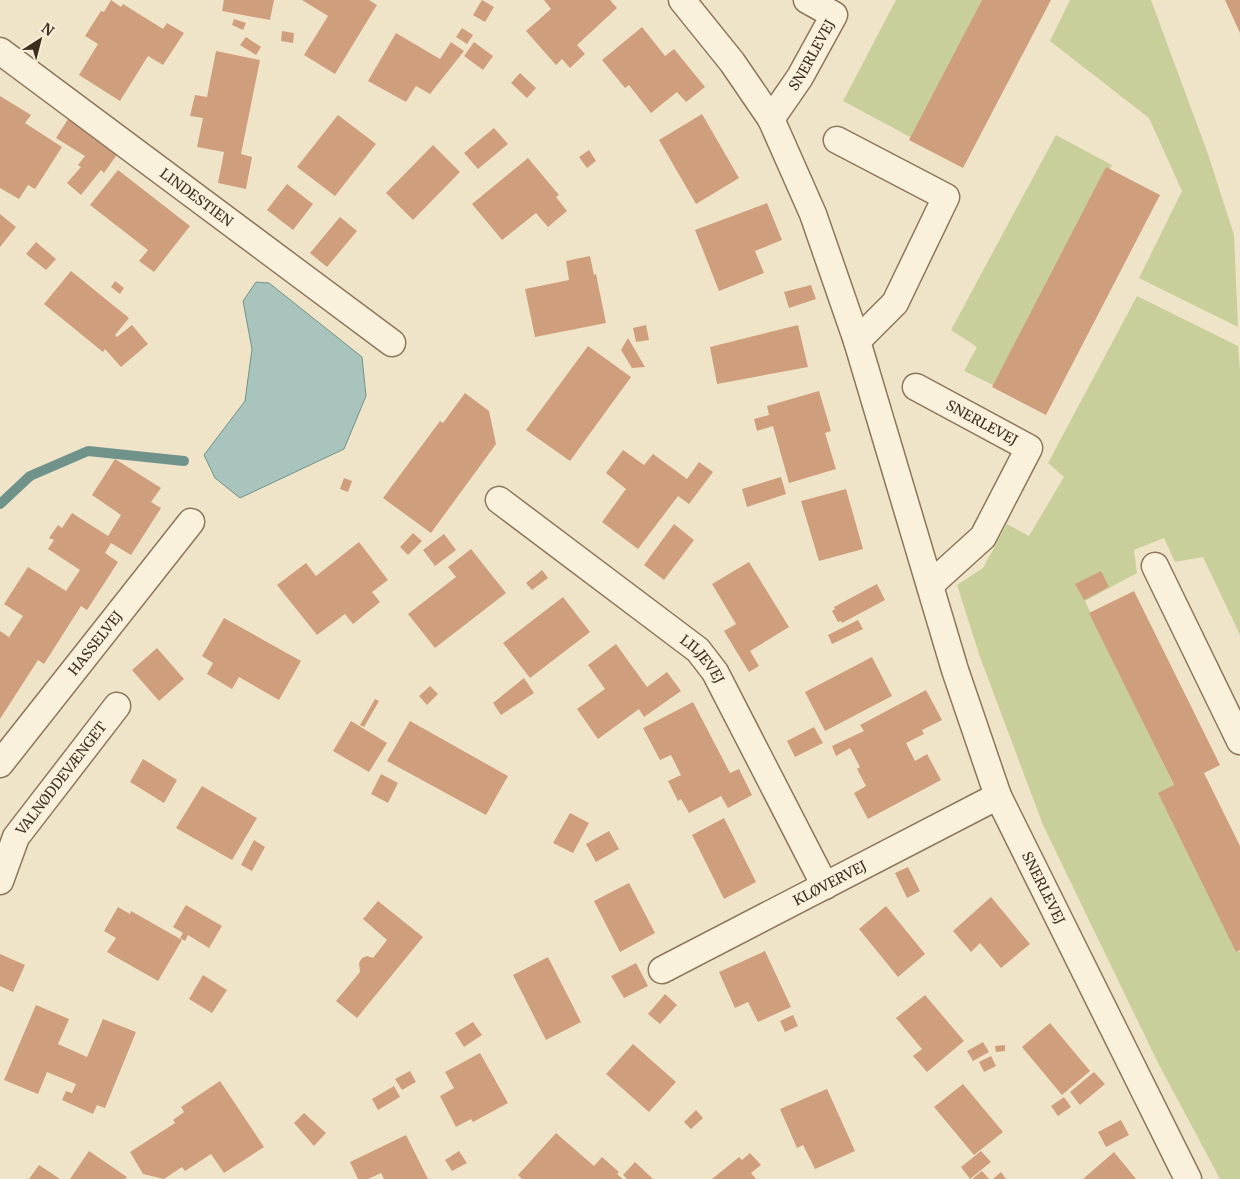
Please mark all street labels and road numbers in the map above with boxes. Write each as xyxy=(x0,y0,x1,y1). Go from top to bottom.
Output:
street label: SNERLEVEJ xyxy=(784,16,839,94)
street label: LINDESTIEN xyxy=(156,164,237,231)
street label: SNERLEVEJ xyxy=(943,396,1021,449)
street label: HASSELVEJ xyxy=(64,607,126,679)
street label: LILJEVEJ xyxy=(677,631,728,687)
street label: VALNØDDEVÆNGET xyxy=(11,718,111,839)
street label: SNERLEVEJ xyxy=(1018,849,1069,927)
street label: KLØVERVEJ xyxy=(790,857,870,910)

